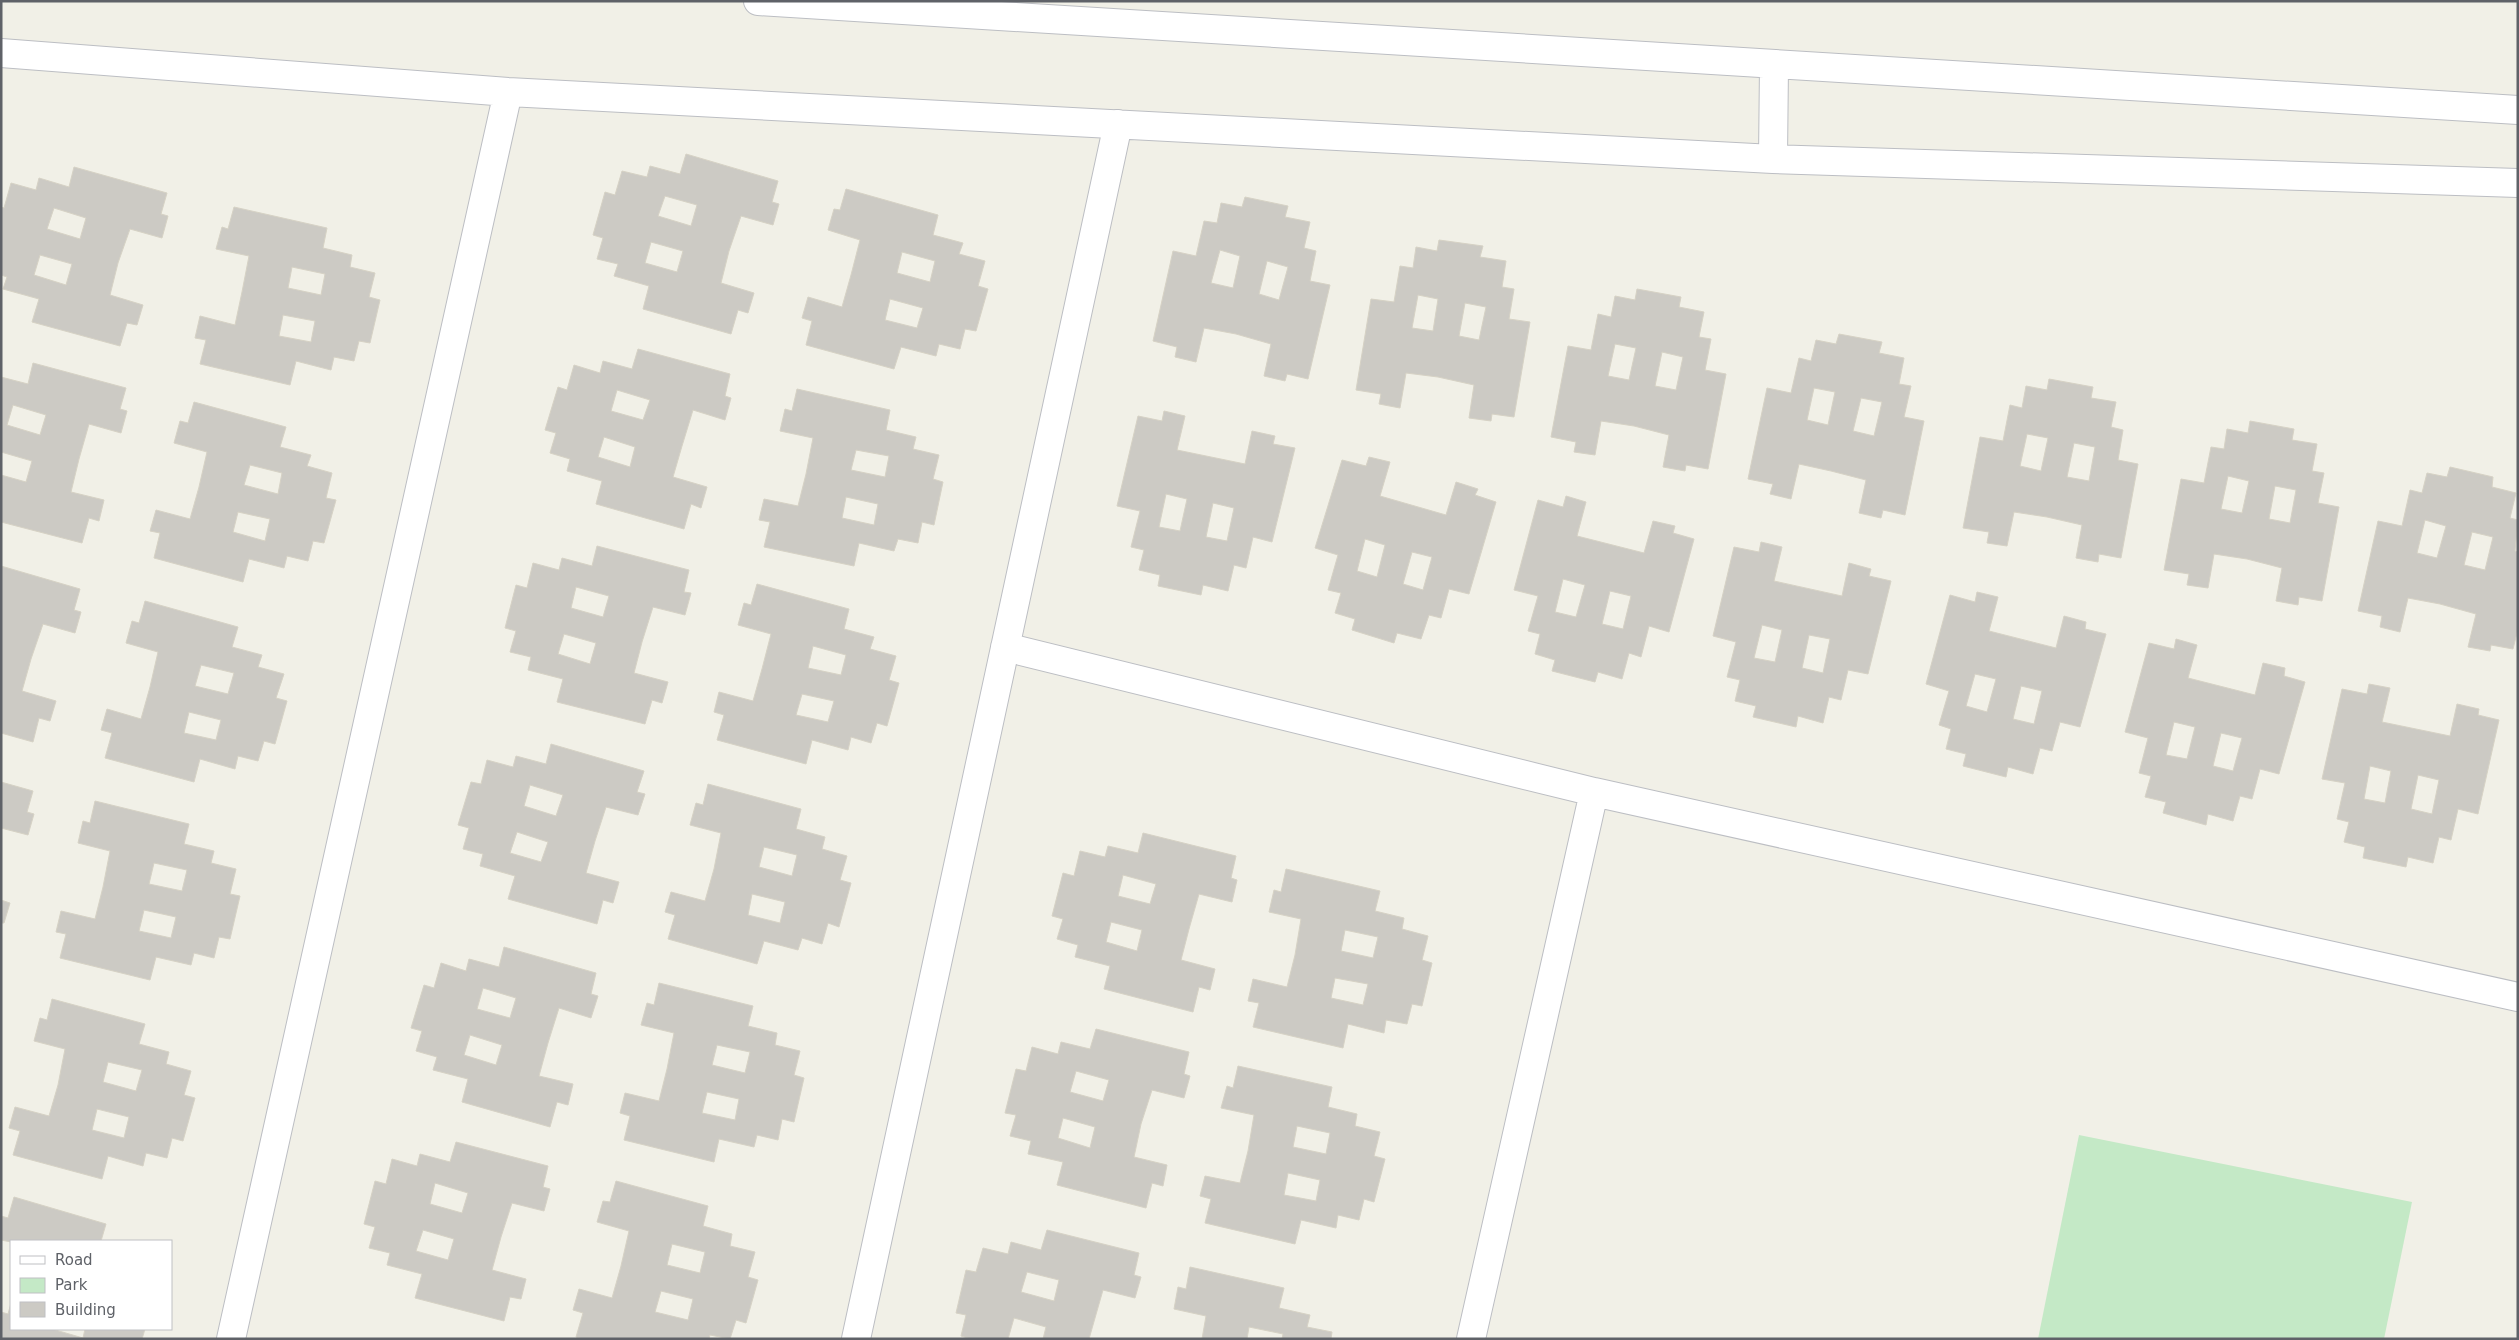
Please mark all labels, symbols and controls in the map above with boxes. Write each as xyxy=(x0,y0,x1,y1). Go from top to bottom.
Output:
legend xyxy=(10,1240,172,1330)
text: Road xyxy=(55,1251,93,1269)
text: Park xyxy=(55,1276,88,1294)
text: Building xyxy=(55,1301,116,1319)

